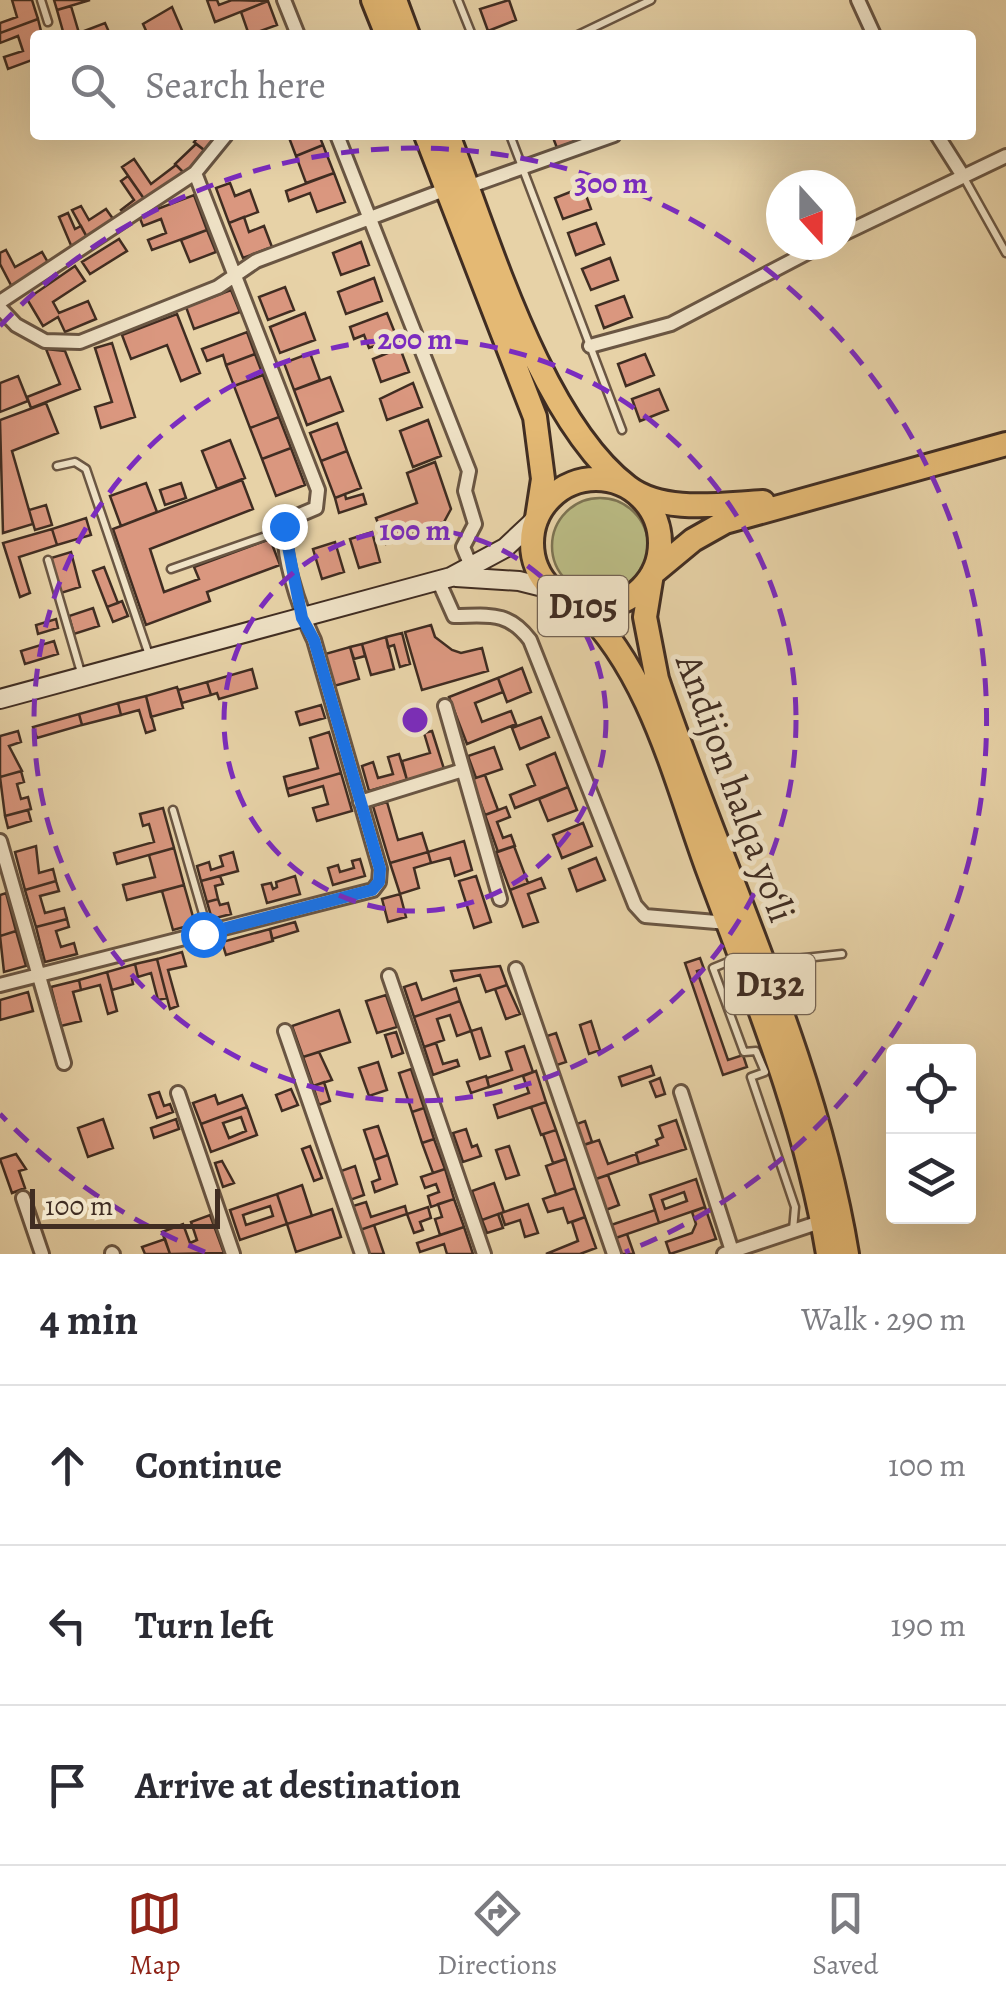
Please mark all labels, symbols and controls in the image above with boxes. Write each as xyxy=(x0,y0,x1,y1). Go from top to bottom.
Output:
search box xyxy=(30,30,976,140)
icon: search xyxy=(65,58,120,113)
text: Search here xyxy=(145,59,326,111)
text: 300 m xyxy=(574,163,648,203)
north arrow xyxy=(766,170,856,260)
text: 200 m xyxy=(377,319,453,359)
route end xyxy=(262,504,308,550)
text: 100 m xyxy=(379,510,451,550)
road number: D105 xyxy=(538,576,628,636)
street label: Andijon halqa yo‘li xyxy=(663,646,809,929)
centre of rings xyxy=(397,702,433,738)
route start xyxy=(181,912,227,958)
road number: D132 xyxy=(725,954,815,1014)
map controls xyxy=(886,1044,976,1224)
button: locate xyxy=(886,1044,976,1134)
button: layers xyxy=(886,1134,976,1224)
scale bar xyxy=(30,1184,220,1228)
text: 100 m xyxy=(45,1187,113,1225)
text: 4 min xyxy=(40,1291,138,1348)
text: Walk · 290 m xyxy=(801,1297,966,1341)
icon: ahead xyxy=(40,1438,95,1493)
text: Continue xyxy=(135,1439,282,1491)
text: 100 m xyxy=(888,1443,966,1487)
icon: left xyxy=(40,1598,95,1653)
text: Turn left xyxy=(135,1599,274,1651)
text: 190 m xyxy=(890,1603,966,1647)
icon: arrive xyxy=(40,1758,95,1813)
text: Arrive at destination xyxy=(135,1759,461,1811)
tab: Map xyxy=(127,1886,182,1984)
tab: Directions xyxy=(437,1886,557,1984)
tab: Saved xyxy=(812,1886,879,1984)

